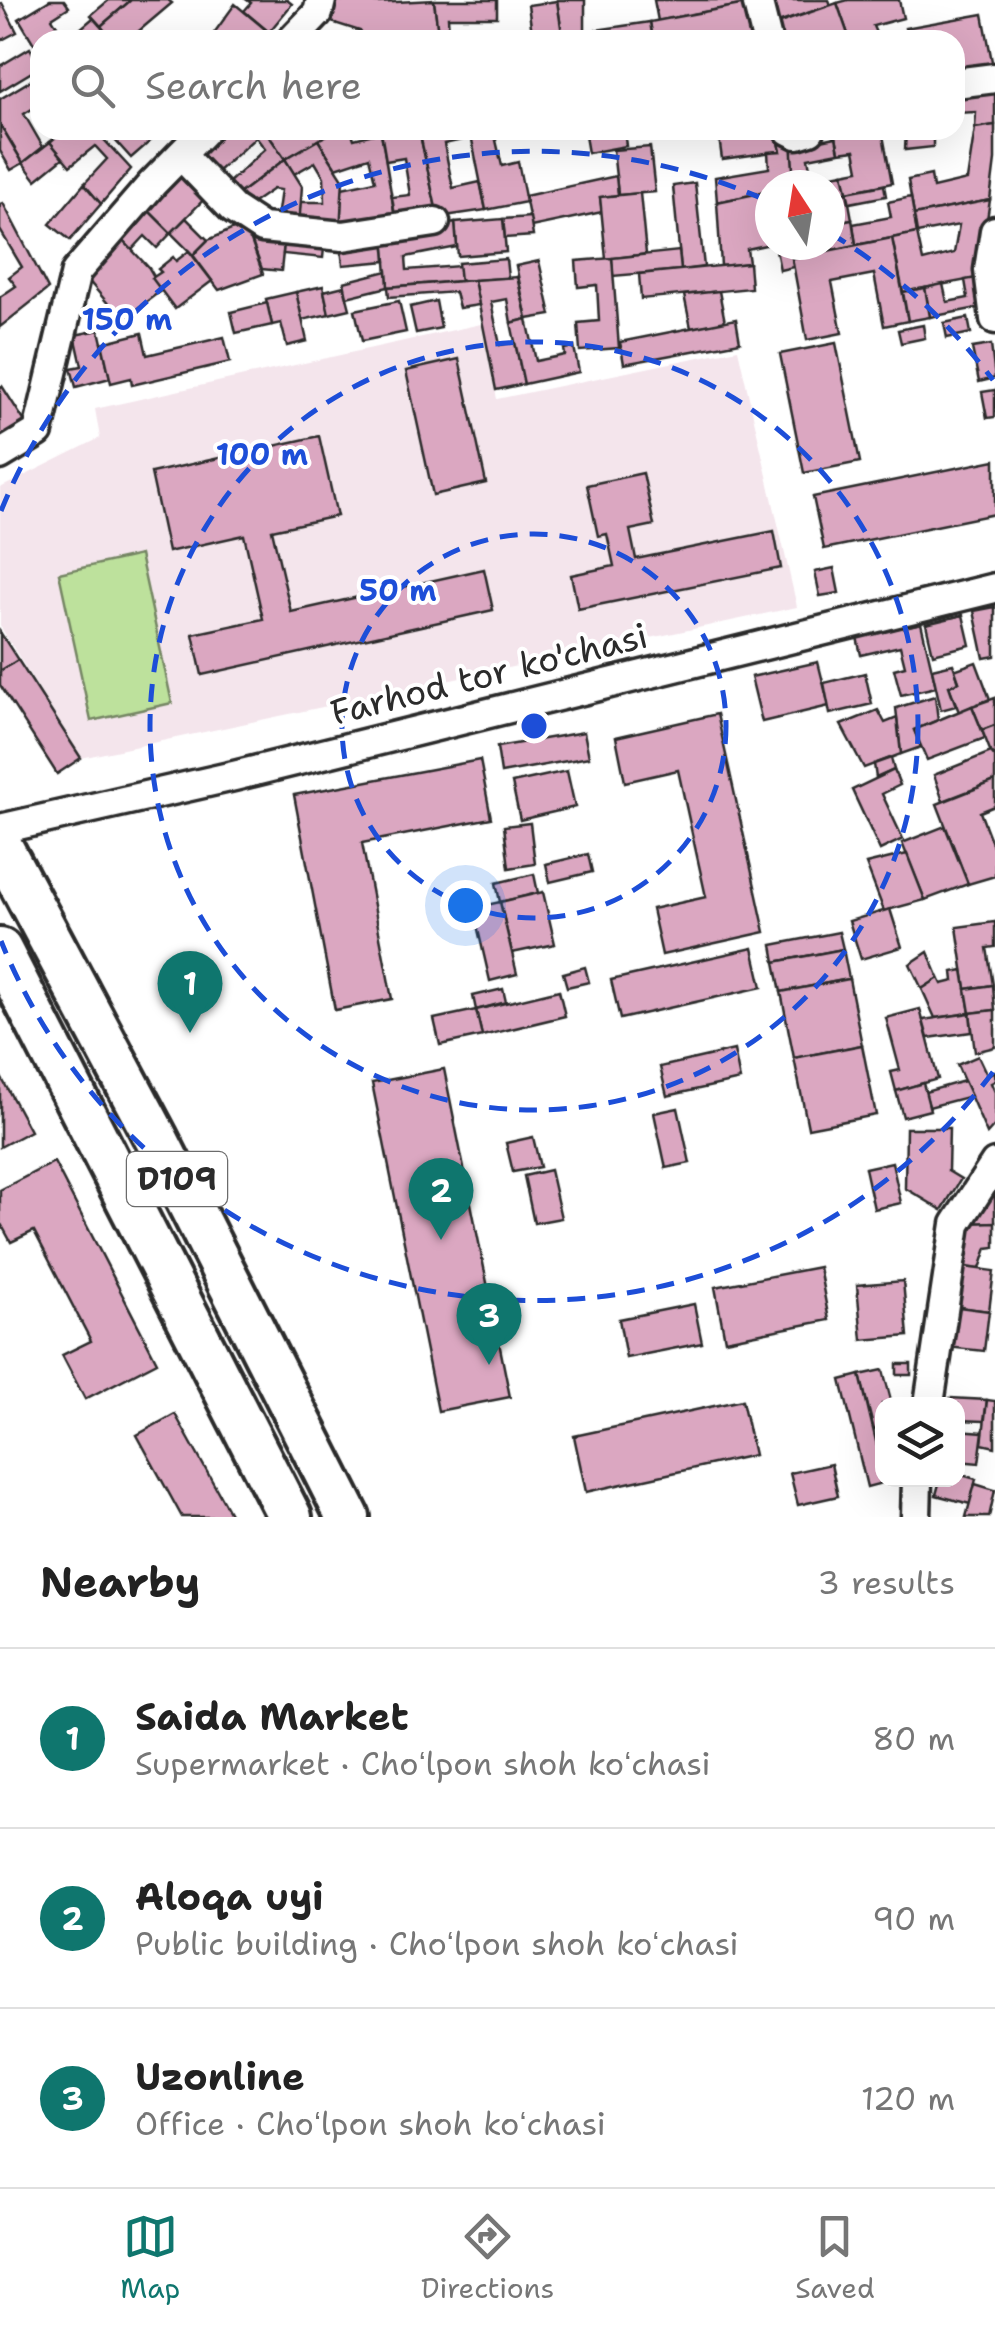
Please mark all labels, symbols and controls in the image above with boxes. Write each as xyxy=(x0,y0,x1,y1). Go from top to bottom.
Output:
search box xyxy=(30,30,965,140)
icon: search xyxy=(65,58,120,113)
text: Search here xyxy=(145,60,362,111)
north arrow xyxy=(755,170,845,260)
text: 150 m xyxy=(82,299,172,340)
text: 100 m xyxy=(216,434,308,475)
text: 50 m xyxy=(359,570,437,611)
street label: Farhod tor ko'chasi xyxy=(325,611,652,736)
centre of rings xyxy=(516,708,552,744)
your location xyxy=(440,880,491,931)
pin: 1 xyxy=(158,950,222,1033)
road number: D109 xyxy=(127,1152,227,1206)
pin: 2 xyxy=(408,1158,474,1240)
pin: 3 xyxy=(456,1282,522,1365)
map controls xyxy=(875,1397,965,1487)
button: layers xyxy=(875,1397,965,1487)
text: Nearby xyxy=(40,1554,200,1610)
text: 3 results xyxy=(818,1561,955,1604)
text: Saida Market xyxy=(135,1691,409,1742)
text: 1 xyxy=(65,1717,80,1760)
text: 80 m xyxy=(872,1717,955,1760)
text: Supermarket · Choʻlpon shoh koʻchasi xyxy=(135,1742,711,1785)
text: Aloqa uyi xyxy=(135,1871,324,1922)
text: 2 xyxy=(61,1897,84,1940)
text: 90 m xyxy=(872,1897,955,1940)
text: Public building · Choʻlpon shoh koʻchasi xyxy=(135,1922,739,1965)
text: Uzonline xyxy=(135,2051,305,2102)
text: 3 xyxy=(61,2077,84,2120)
text: 120 m xyxy=(861,2077,955,2120)
text: Office · Choʻlpon shoh koʻchasi xyxy=(135,2102,606,2145)
tab: Map xyxy=(120,2209,180,2307)
tab: Directions xyxy=(421,2209,554,2307)
tab: Saved xyxy=(795,2209,875,2307)

